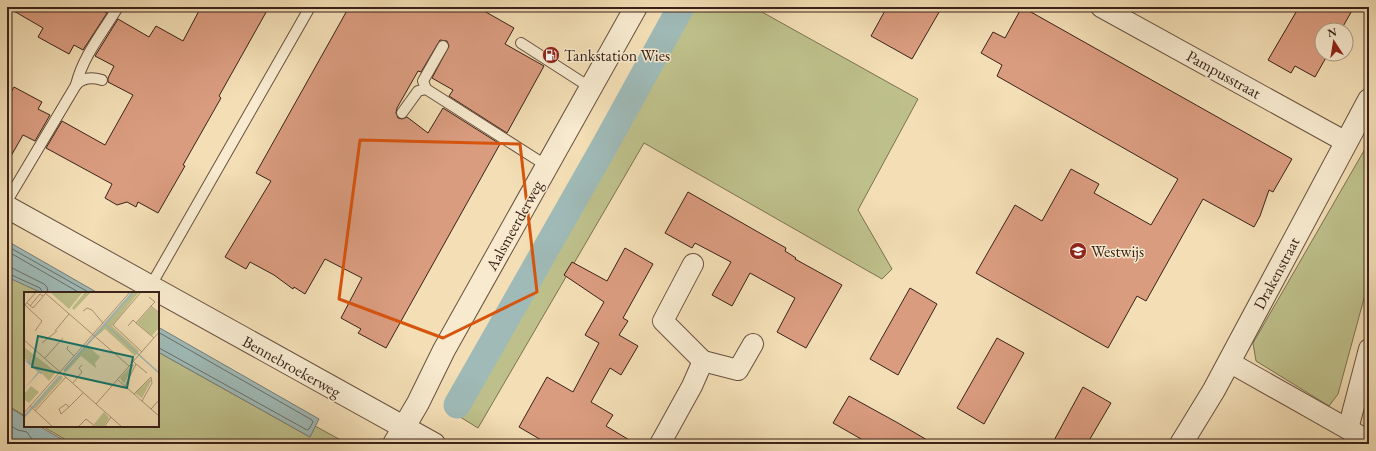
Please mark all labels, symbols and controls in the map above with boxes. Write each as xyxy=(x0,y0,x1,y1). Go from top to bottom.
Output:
north arrow xyxy=(1314,22,1354,62)
text: N xyxy=(1326,24,1338,40)
fuel station icon: Tankstation Wies xyxy=(541,45,561,65)
place label: Tankstation Wies xyxy=(564,45,670,66)
street label: Pampusstraat xyxy=(1183,45,1265,104)
street label: Aalsmeerderweg xyxy=(481,176,548,275)
street label: Drakenstraat xyxy=(1249,233,1304,313)
school or university icon: Westwijs xyxy=(1068,241,1088,261)
place label: Westwijs xyxy=(1091,241,1144,262)
inset map xyxy=(24,292,159,427)
street label: Bennebroekerweg xyxy=(239,331,346,403)

